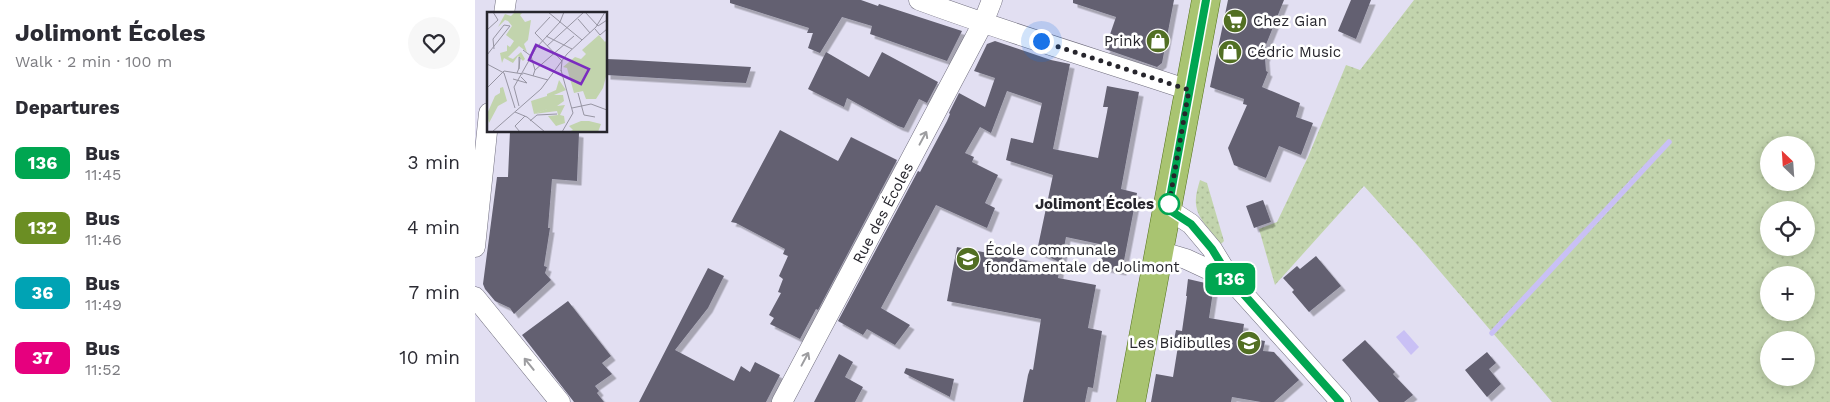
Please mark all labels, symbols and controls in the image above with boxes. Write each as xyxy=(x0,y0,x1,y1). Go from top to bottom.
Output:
supermarket icon: Chez Gian xyxy=(1222,8,1248,34)
inset map xyxy=(487,12,607,132)
place label: Chez Gian xyxy=(1253,12,1327,30)
button: heart xyxy=(408,17,460,69)
text: Jolimont Écoles xyxy=(15,19,206,47)
shop icon: Prink xyxy=(1145,28,1171,54)
your location xyxy=(1029,29,1054,54)
place label: Prink xyxy=(1104,32,1141,50)
shop icon: Cédric Music xyxy=(1217,39,1243,65)
place label: Cédric Music xyxy=(1247,43,1341,61)
text: Walk · 2 min · 100 m xyxy=(15,52,172,71)
text: Departures xyxy=(15,96,120,119)
one-way arrow xyxy=(918,131,928,146)
north arrow xyxy=(1760,136,1815,191)
map controls xyxy=(1760,136,1815,386)
text: Bus xyxy=(85,142,120,165)
text: 3 min xyxy=(408,151,460,174)
text: 136 xyxy=(28,152,57,173)
street label: Rue des Écoles xyxy=(849,159,917,267)
text: 11:45 xyxy=(85,165,121,184)
marker: Jolimont Écoles xyxy=(1158,193,1180,215)
place label: Jolimont Écoles xyxy=(1035,195,1154,213)
button: locate xyxy=(1760,201,1815,256)
text: Bus xyxy=(85,207,120,230)
text: 4 min xyxy=(407,216,460,239)
text: 132 xyxy=(28,217,57,238)
text: 11:46 xyxy=(85,230,122,249)
place label: École communale fondamentale de Jolimont xyxy=(985,241,1180,276)
school or university icon: École communale fondamentale de Jolimont xyxy=(955,246,981,272)
line badge: 136 xyxy=(1201,263,1259,295)
button: + xyxy=(1760,266,1815,321)
text: 136 xyxy=(1215,268,1245,289)
text: Bus xyxy=(85,272,120,295)
text: 7 min xyxy=(409,281,460,304)
text: 36 xyxy=(32,282,53,303)
text: 11:49 xyxy=(85,295,122,314)
school or university icon: Les Bidibulles xyxy=(1236,330,1262,356)
button: − xyxy=(1760,331,1815,386)
place label: Les Bidibulles xyxy=(1129,334,1231,352)
text: Bus xyxy=(85,337,120,360)
text: 10 min xyxy=(399,346,460,369)
text: 37 xyxy=(32,347,53,368)
one-way arrow xyxy=(801,352,810,367)
one-way arrow xyxy=(524,357,534,371)
text: 11:52 xyxy=(85,360,121,379)

